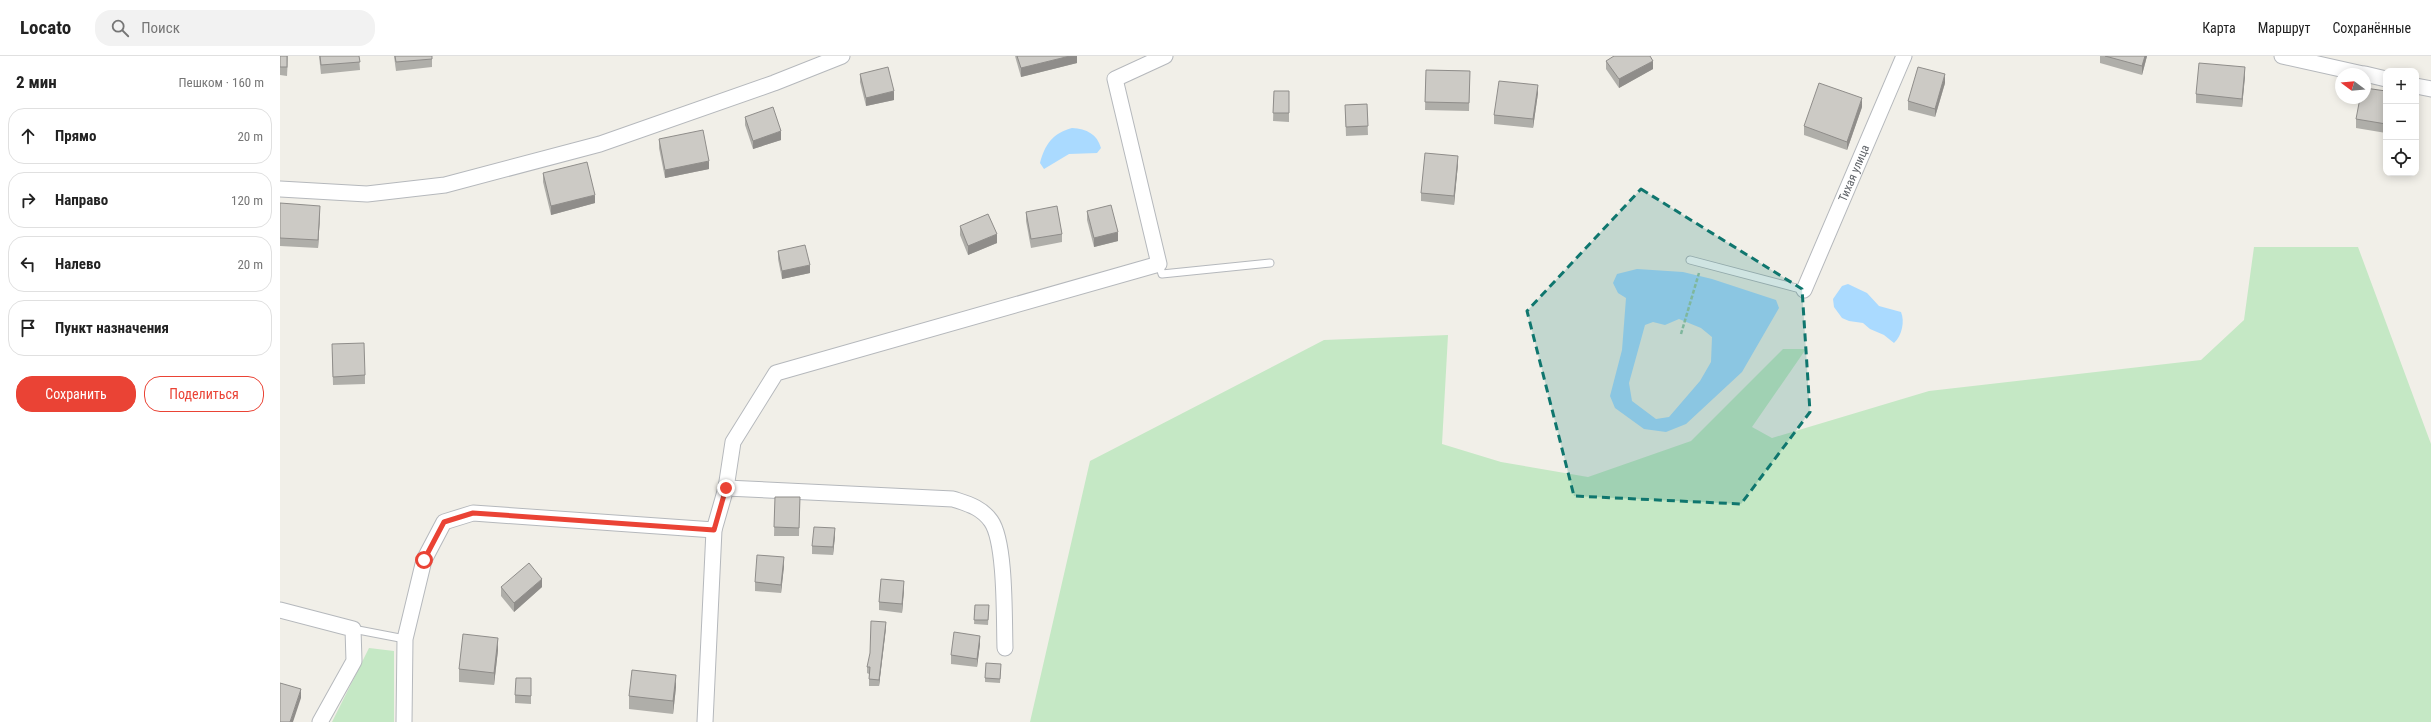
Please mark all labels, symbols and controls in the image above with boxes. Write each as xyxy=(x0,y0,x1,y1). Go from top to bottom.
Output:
search box xyxy=(95,10,375,46)
text: Locato xyxy=(20,16,71,39)
icon: search xyxy=(109,17,131,39)
text: Поиск xyxy=(141,19,180,37)
text: Карта xyxy=(2202,20,2236,36)
text: Маршрут xyxy=(2258,20,2310,36)
text: Сохранённые xyxy=(2332,20,2411,36)
north arrow xyxy=(2335,68,2371,104)
map controls xyxy=(2383,68,2419,176)
button: + xyxy=(2383,68,2419,104)
text: 2 мин xyxy=(16,72,57,92)
text: Пешком · 160 m xyxy=(178,75,264,90)
button: − xyxy=(2383,104,2419,140)
icon: ahead xyxy=(17,125,39,147)
text: Прямо xyxy=(55,127,96,145)
text: 20 m xyxy=(237,129,263,144)
button: locate xyxy=(2383,140,2419,176)
street label: Тихая улица xyxy=(1836,142,1872,204)
icon: right xyxy=(17,189,39,211)
text: Направо xyxy=(55,191,108,209)
text: 120 m xyxy=(231,193,263,208)
icon: left xyxy=(17,253,39,275)
text: Налево xyxy=(55,255,101,273)
text: 20 m xyxy=(237,257,263,272)
icon: arrive xyxy=(17,317,39,339)
text: Пункт назначения xyxy=(55,319,169,337)
button: Сохранить xyxy=(16,376,136,412)
button: Поделиться xyxy=(144,376,264,412)
route end xyxy=(717,479,735,497)
route start xyxy=(415,551,433,569)

